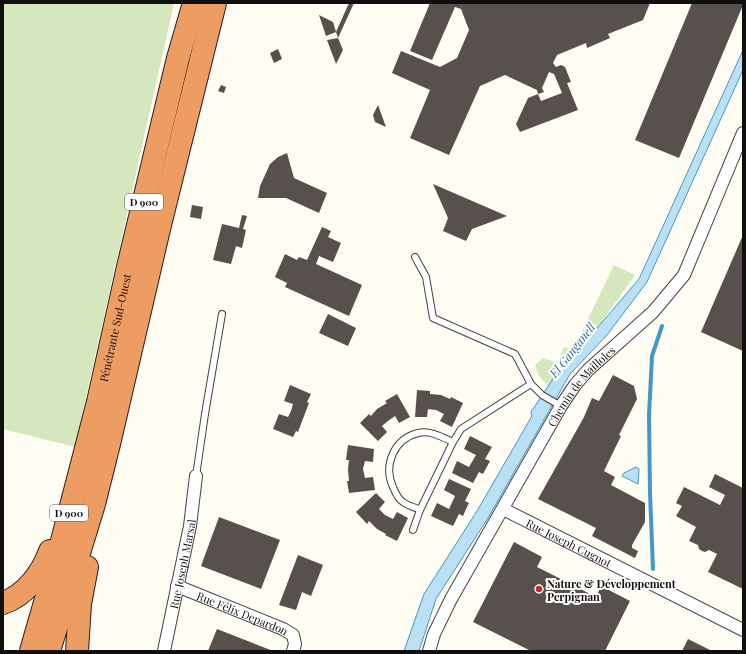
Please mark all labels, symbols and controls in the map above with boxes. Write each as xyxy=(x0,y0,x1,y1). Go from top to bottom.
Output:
road number: D 900 xyxy=(125,194,163,210)
street label: Pénétrante Sud-Ouest xyxy=(95,272,134,383)
water label: El Ganganell xyxy=(545,319,599,381)
street label: Chemin de Mailloles xyxy=(544,342,618,429)
road number: D 900 xyxy=(50,505,88,521)
street label: Rue Joseph Cugnot xyxy=(524,515,614,570)
street label: Rue Joseph Marsal xyxy=(166,518,198,610)
place label: Nature & Développement Perpignan xyxy=(547,576,676,604)
marker: Nature & Développement Perpignan xyxy=(534,584,544,594)
street label: Rue Félix Depardon xyxy=(195,587,292,638)

